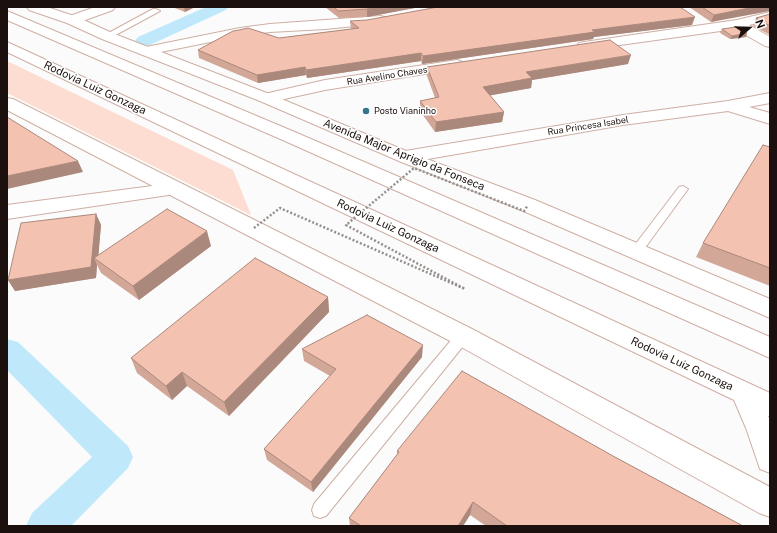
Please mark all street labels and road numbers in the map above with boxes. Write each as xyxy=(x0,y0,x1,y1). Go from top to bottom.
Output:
street label: Rodovia Luiz Gonzaga xyxy=(42,58,148,118)
street label: Rua Avelino Chaves xyxy=(346,64,428,88)
street label: Rua Princesa Isabel xyxy=(547,114,629,138)
street label: Avenida Major Aprigio da Fonseca xyxy=(321,116,487,194)
street label: Rodovia Luiz Gonzaga xyxy=(335,196,441,256)
street label: Rodovia Luiz Gonzaga xyxy=(629,334,735,394)

